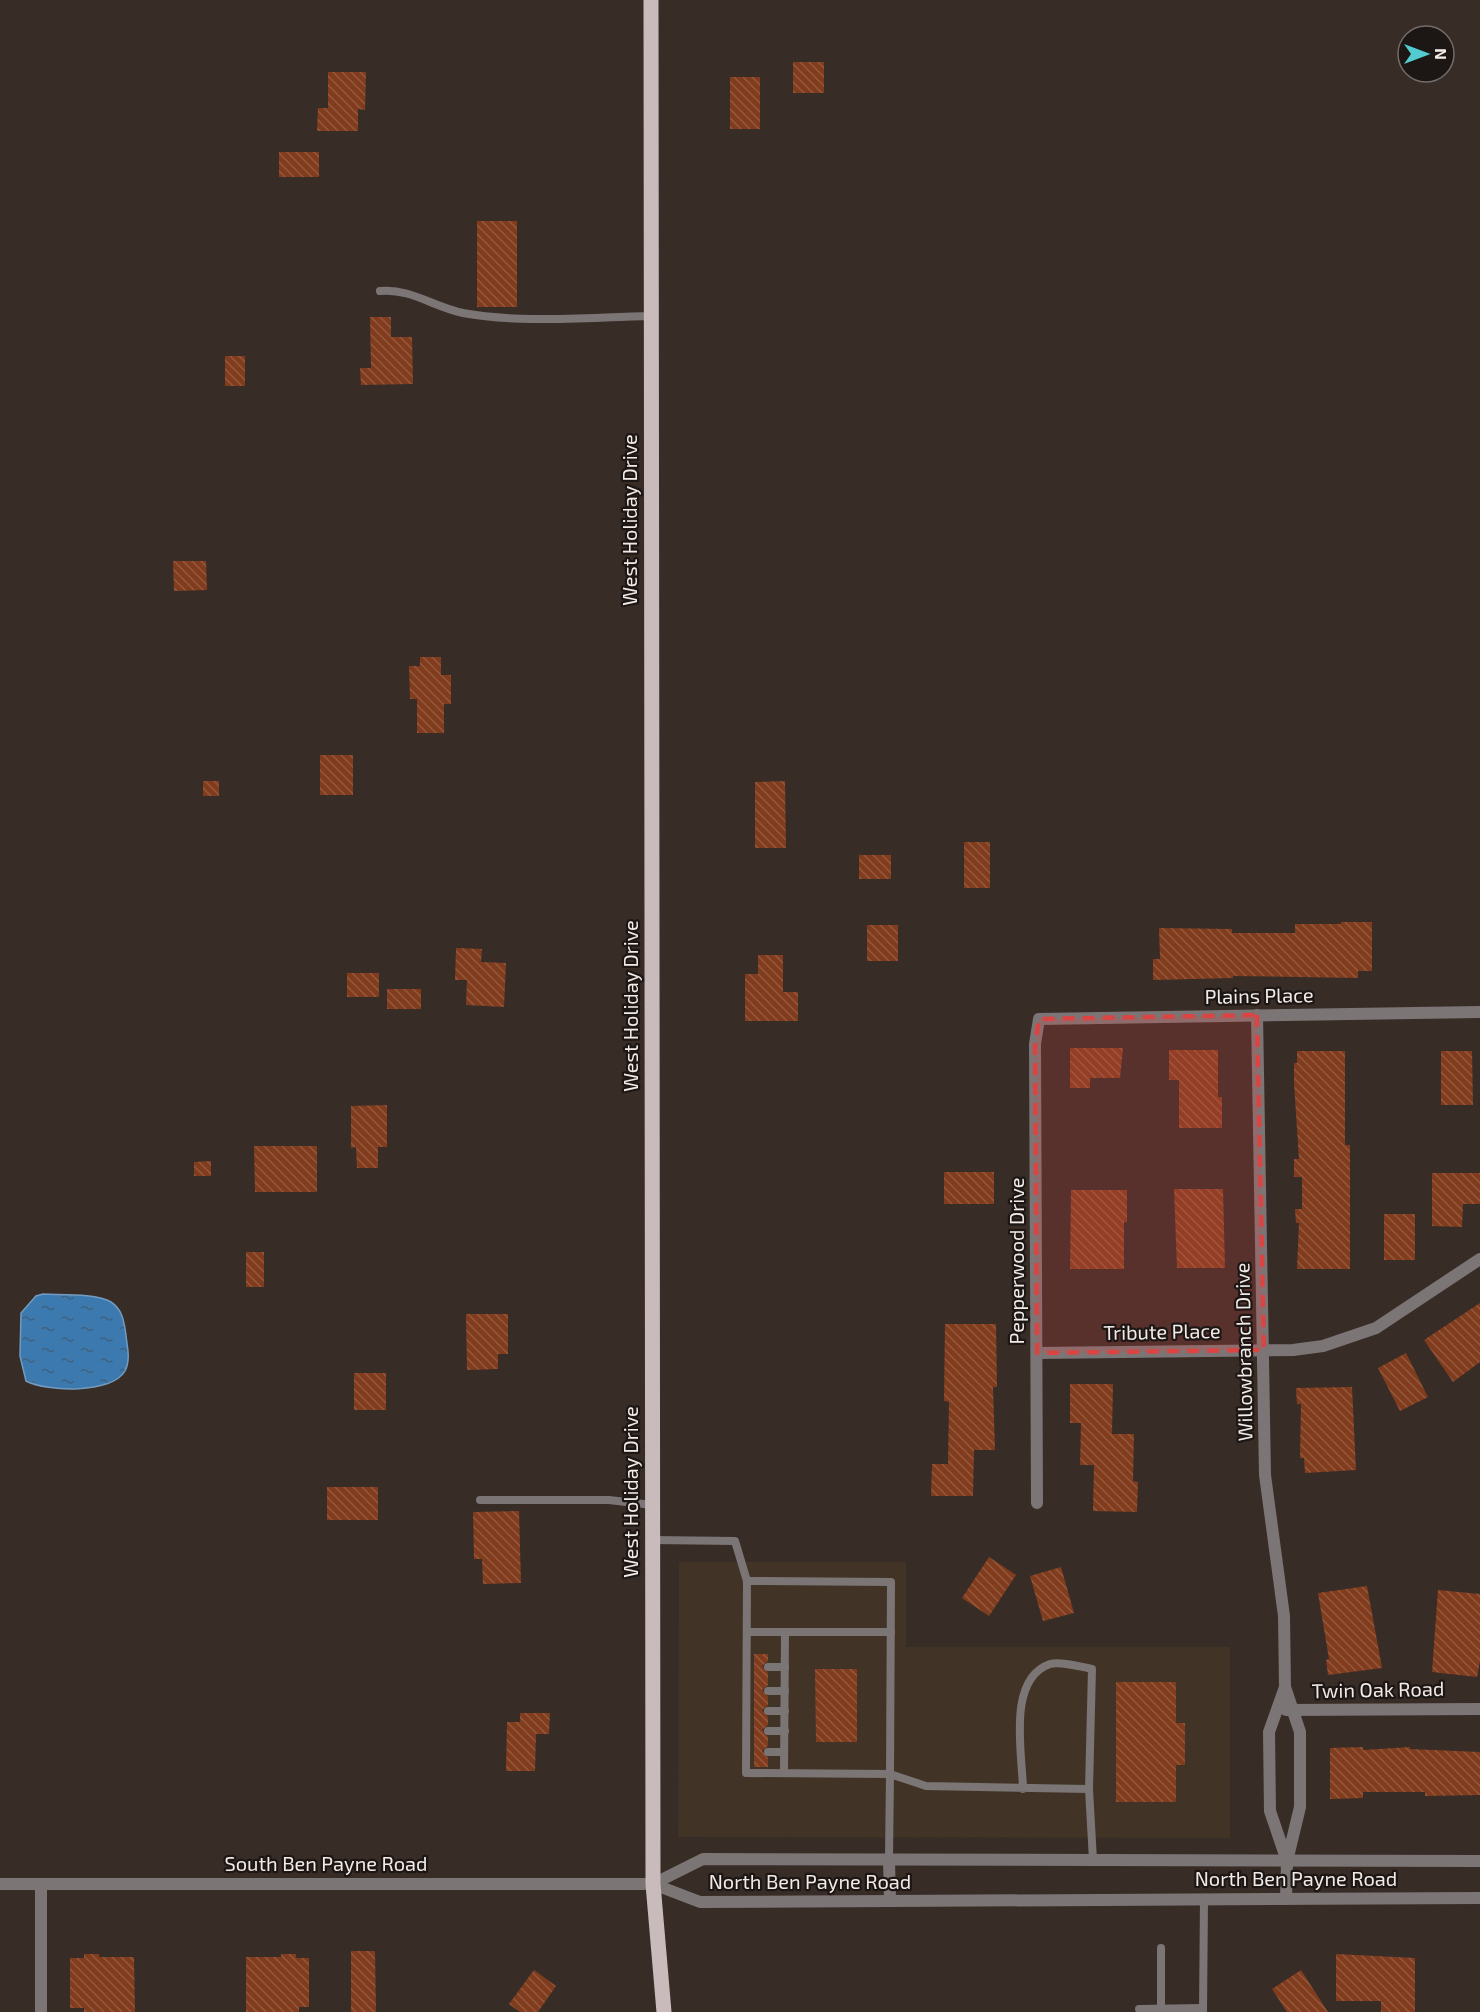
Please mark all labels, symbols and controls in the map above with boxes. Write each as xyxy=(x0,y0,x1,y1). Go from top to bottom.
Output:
north arrow xyxy=(1396,24,1456,84)
text: N xyxy=(1432,48,1451,60)
street label: West Holiday Drive xyxy=(617,434,641,606)
street label: West Holiday Drive xyxy=(618,920,642,1092)
street label: Plains Place xyxy=(1204,982,1314,1008)
street label: Pepperwood Drive xyxy=(1004,1178,1028,1344)
street label: Willowbranch Drive xyxy=(1229,1262,1257,1442)
street label: Tribute Place xyxy=(1103,1318,1221,1344)
street label: West Holiday Drive xyxy=(618,1406,642,1578)
street label: Twin Oak Road xyxy=(1312,1676,1444,1702)
street label: South Ben Payne Road xyxy=(224,1851,428,1875)
street label: North Ben Payne Road xyxy=(1195,1866,1397,1890)
street label: North Ben Payne Road xyxy=(709,1869,911,1893)

